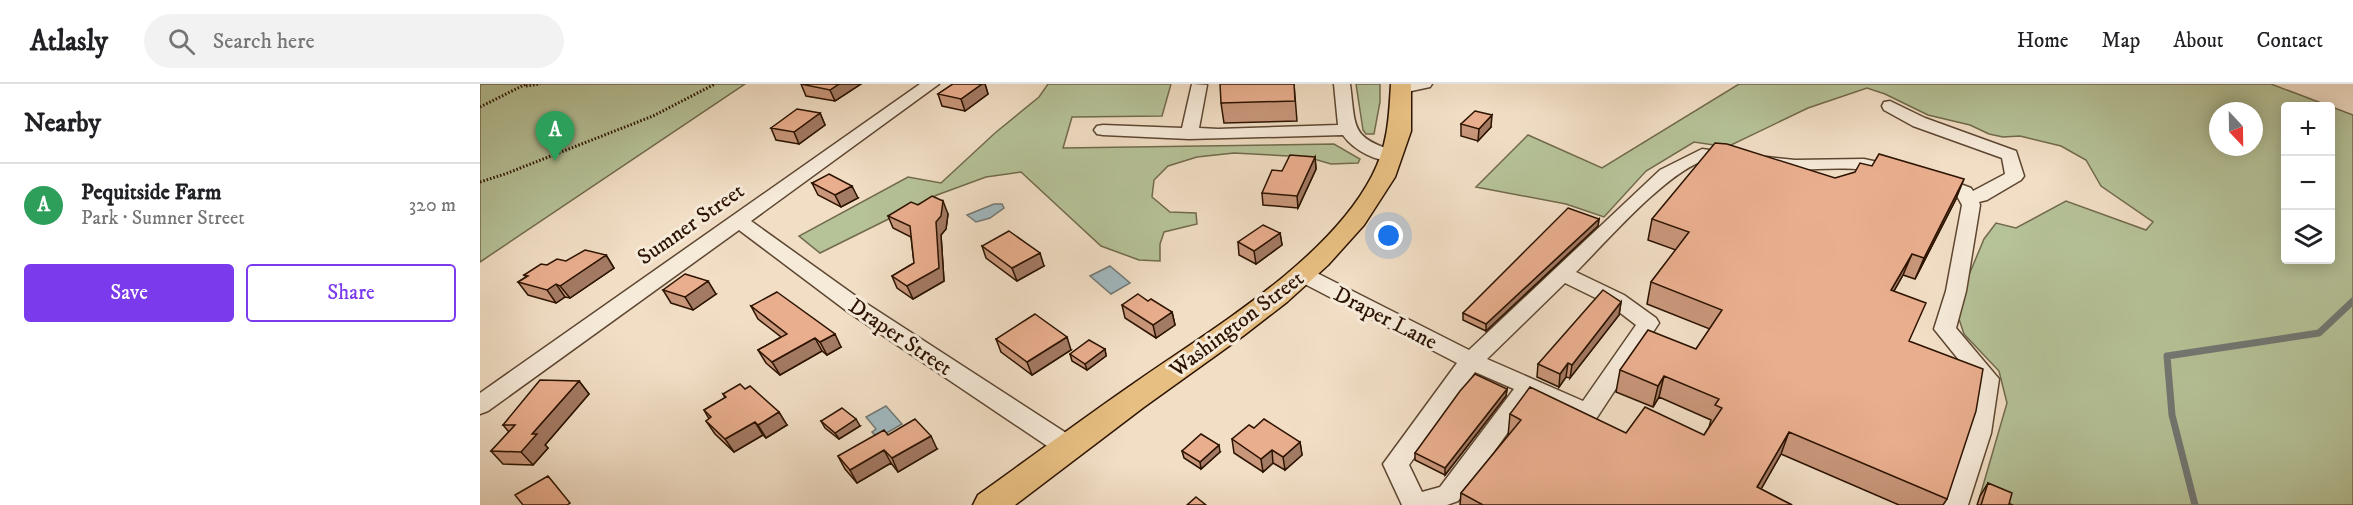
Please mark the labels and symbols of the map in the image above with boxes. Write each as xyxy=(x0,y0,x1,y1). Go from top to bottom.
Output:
north arrow xyxy=(2209,102,2263,156)
pin: A xyxy=(536,112,574,161)
street label: Sumner Street xyxy=(632,178,749,271)
your location xyxy=(1374,221,1403,250)
street label: Washington Street xyxy=(1164,265,1309,384)
street label: Draper Lane xyxy=(1329,281,1442,356)
street label: Draper Street xyxy=(843,293,957,382)

